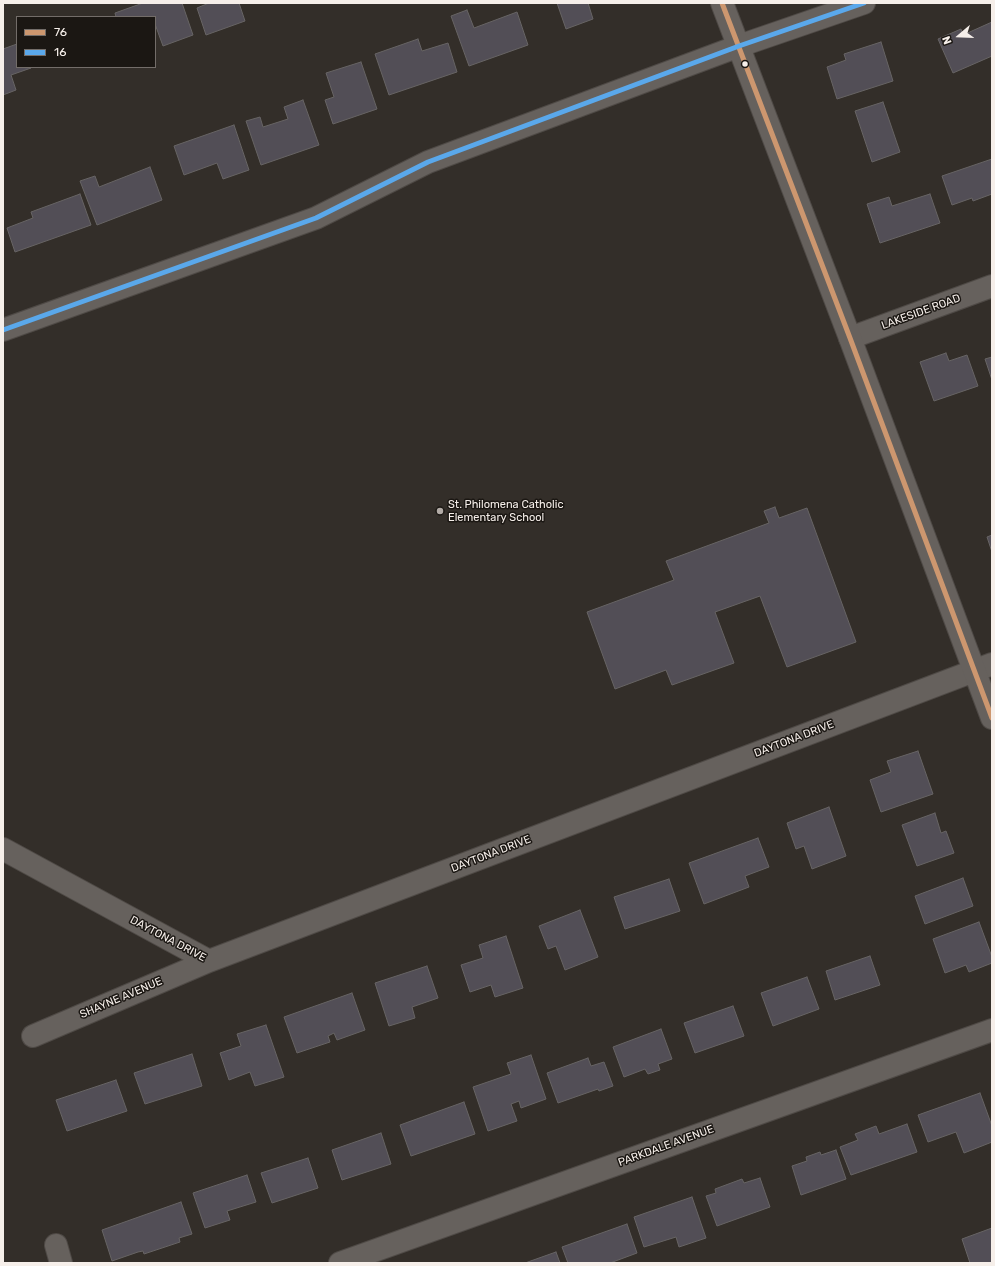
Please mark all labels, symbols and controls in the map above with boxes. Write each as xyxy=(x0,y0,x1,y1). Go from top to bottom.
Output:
legend xyxy=(16,16,156,68)
north arrow xyxy=(939,16,979,56)
text: 76 xyxy=(54,25,67,39)
text: N xyxy=(940,34,955,46)
text: 16 xyxy=(54,45,66,59)
unlabelled marker xyxy=(740,59,750,69)
street label: LAKESIDE ROAD xyxy=(880,292,962,332)
place label: St. Philomena Catholic Elementary School xyxy=(448,498,563,524)
marker: St. Philomena Catholic Elementary School xyxy=(435,506,445,516)
street label: DAYTONA DRIVE xyxy=(752,718,836,760)
street label: DAYTONA DRIVE xyxy=(449,833,533,875)
street label: DAYTONA DRIVE xyxy=(128,913,208,965)
street label: SHAYNE AVENUE xyxy=(78,975,164,1021)
street label: PARKDALE AVENUE xyxy=(616,1123,716,1169)

